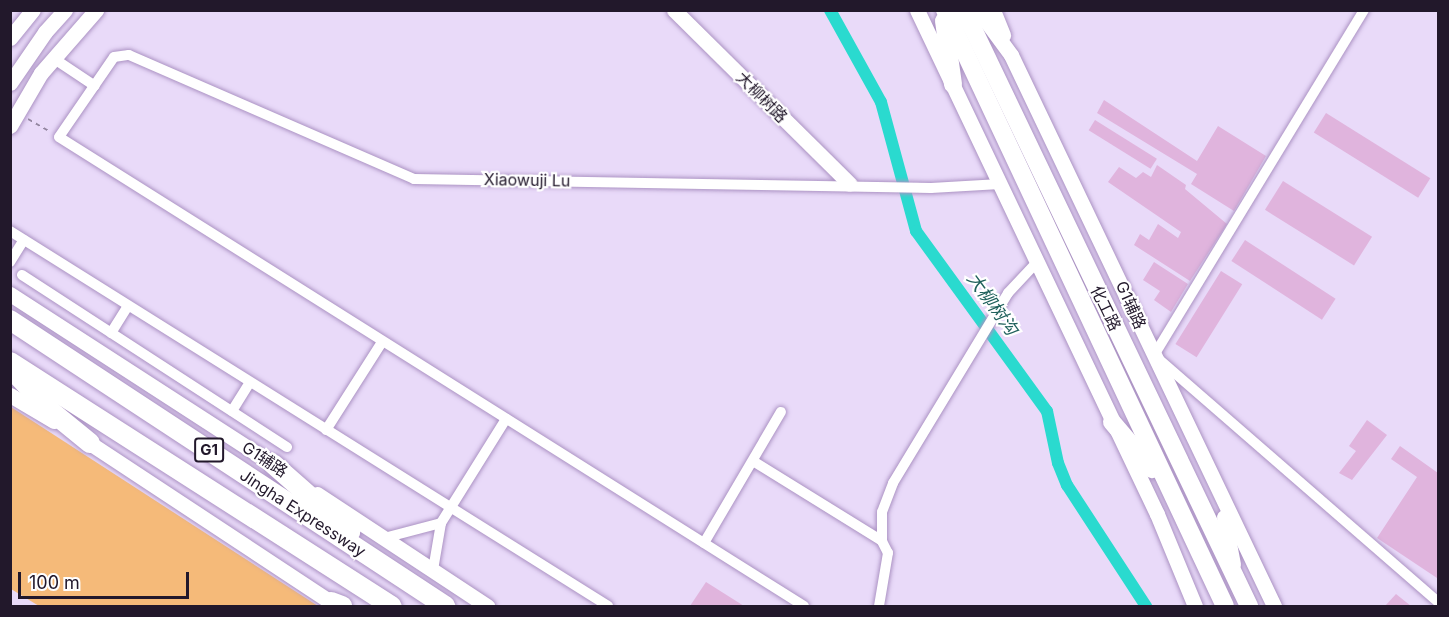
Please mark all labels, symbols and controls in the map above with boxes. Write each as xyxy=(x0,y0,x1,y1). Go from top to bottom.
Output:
street label: 大柳树路 xyxy=(733,68,791,126)
street label: Xiaowuji Lu xyxy=(484,170,570,190)
water label: 大柳树沟 xyxy=(962,269,1022,339)
street label: G1辅路 xyxy=(1112,278,1150,332)
street label: 化工路 xyxy=(1087,282,1125,334)
street label: G1辅路 xyxy=(239,437,291,481)
road number: G1 xyxy=(194,438,224,462)
street label: Jingha Expressway xyxy=(236,465,370,561)
scale bar xyxy=(21,560,192,598)
text: 100 m xyxy=(29,572,80,593)

